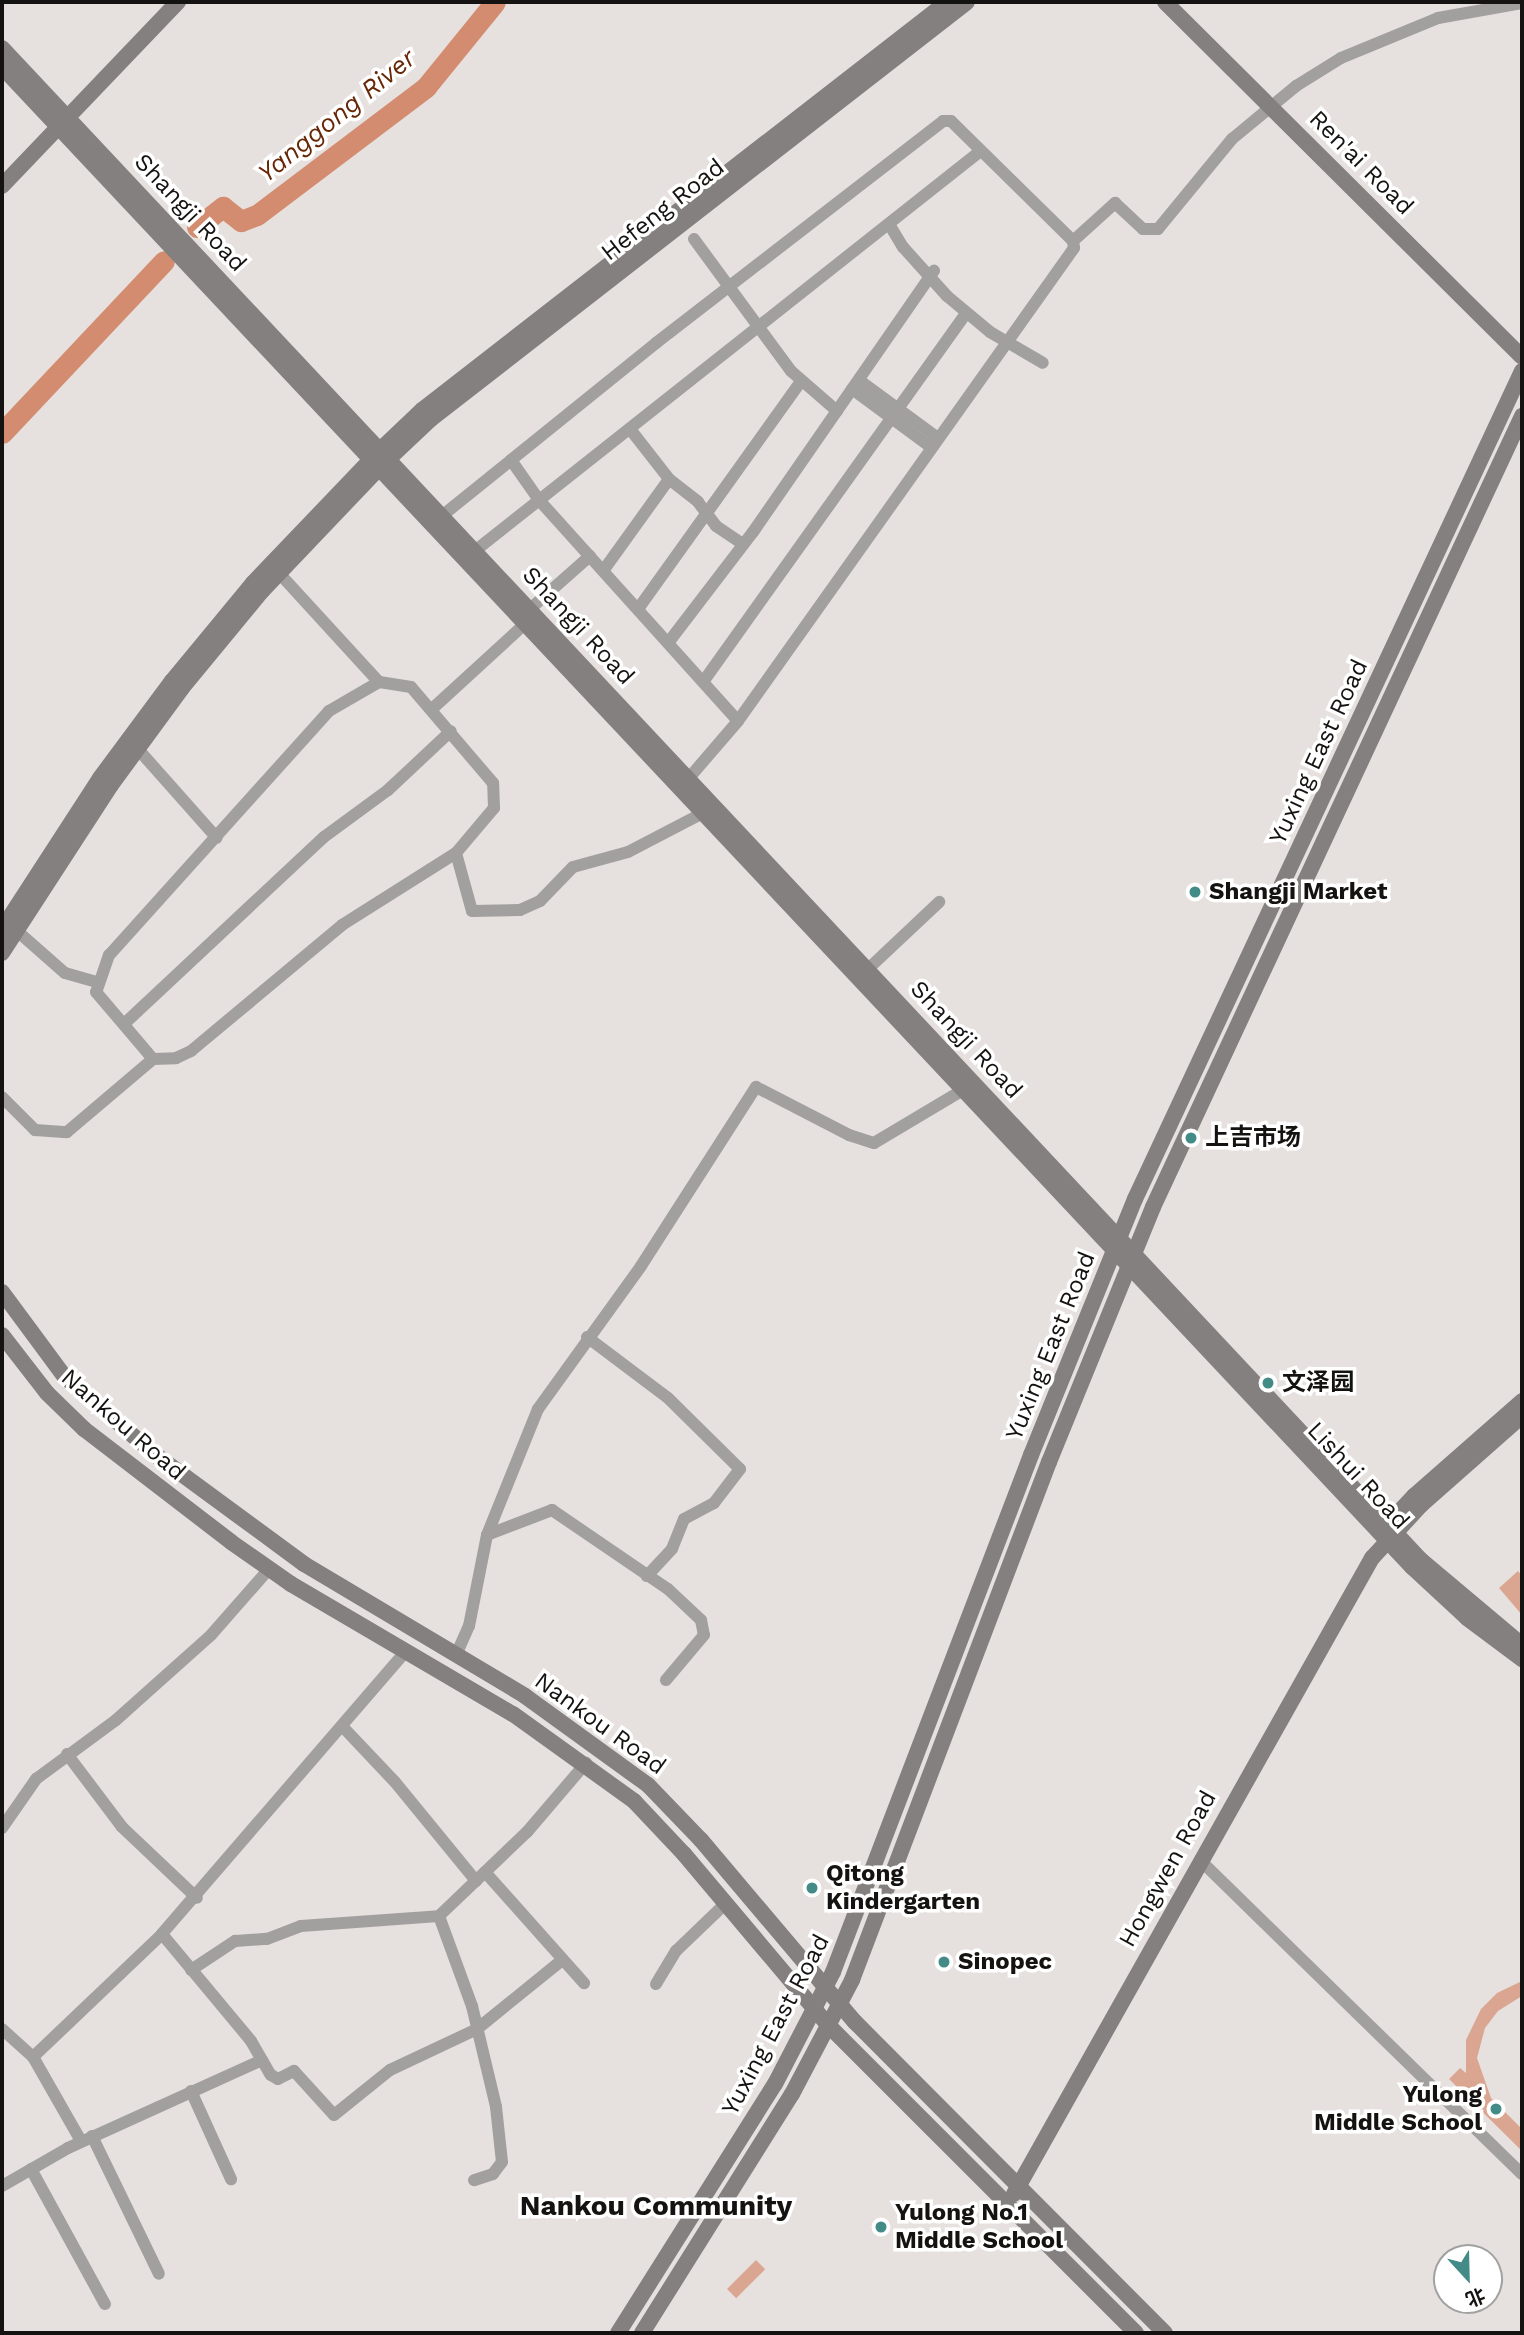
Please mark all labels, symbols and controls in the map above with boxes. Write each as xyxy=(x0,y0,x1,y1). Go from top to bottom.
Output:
water label: Yanggong River xyxy=(252,43,422,189)
street label: Ren'ai Road xyxy=(1303,105,1419,221)
street label: Shangji Road xyxy=(128,148,252,278)
street label: Hefeng Road xyxy=(596,153,730,267)
street label: Shangji Road xyxy=(516,561,640,691)
street label: Yuxing East Road xyxy=(1264,655,1374,849)
place label: Shangji Market xyxy=(1209,878,1387,906)
marker: Shangji Market xyxy=(1187,884,1203,900)
street label: Shangji Road xyxy=(904,975,1028,1105)
place label: 上吉市场 xyxy=(1205,1124,1301,1152)
marker: 上吉市场 xyxy=(1183,1130,1199,1146)
street label: Yuxing East Road xyxy=(1000,1248,1102,1444)
street label: Nankou Road xyxy=(55,1363,191,1487)
place label: 文泽园 xyxy=(1282,1369,1354,1397)
marker: 文泽园 xyxy=(1260,1375,1276,1391)
street label: Lishui Road xyxy=(1301,1416,1415,1536)
street label: Nankou Road xyxy=(529,1667,671,1781)
street label: Hongwen Road xyxy=(1113,1786,1223,1952)
place label: Qitong Kindergarten xyxy=(826,1860,980,1916)
marker: Qitong Kindergarten xyxy=(804,1880,820,1896)
street label: Yuxing East Road xyxy=(716,1930,836,2120)
place label: Sinopec xyxy=(958,1948,1052,1976)
marker: Sinopec xyxy=(936,1954,952,1970)
place label: Yulong Middle School xyxy=(1314,2081,1482,2137)
marker: Yulong Middle School xyxy=(1488,2101,1504,2117)
district label: Nankou Community xyxy=(520,2189,792,2223)
place label: Yulong No.1 Middle School xyxy=(895,2199,1063,2255)
marker: Yulong No.1 Middle School xyxy=(873,2219,889,2235)
north arrow xyxy=(1433,2244,1503,2314)
text: 北 xyxy=(1462,2283,1488,2311)

